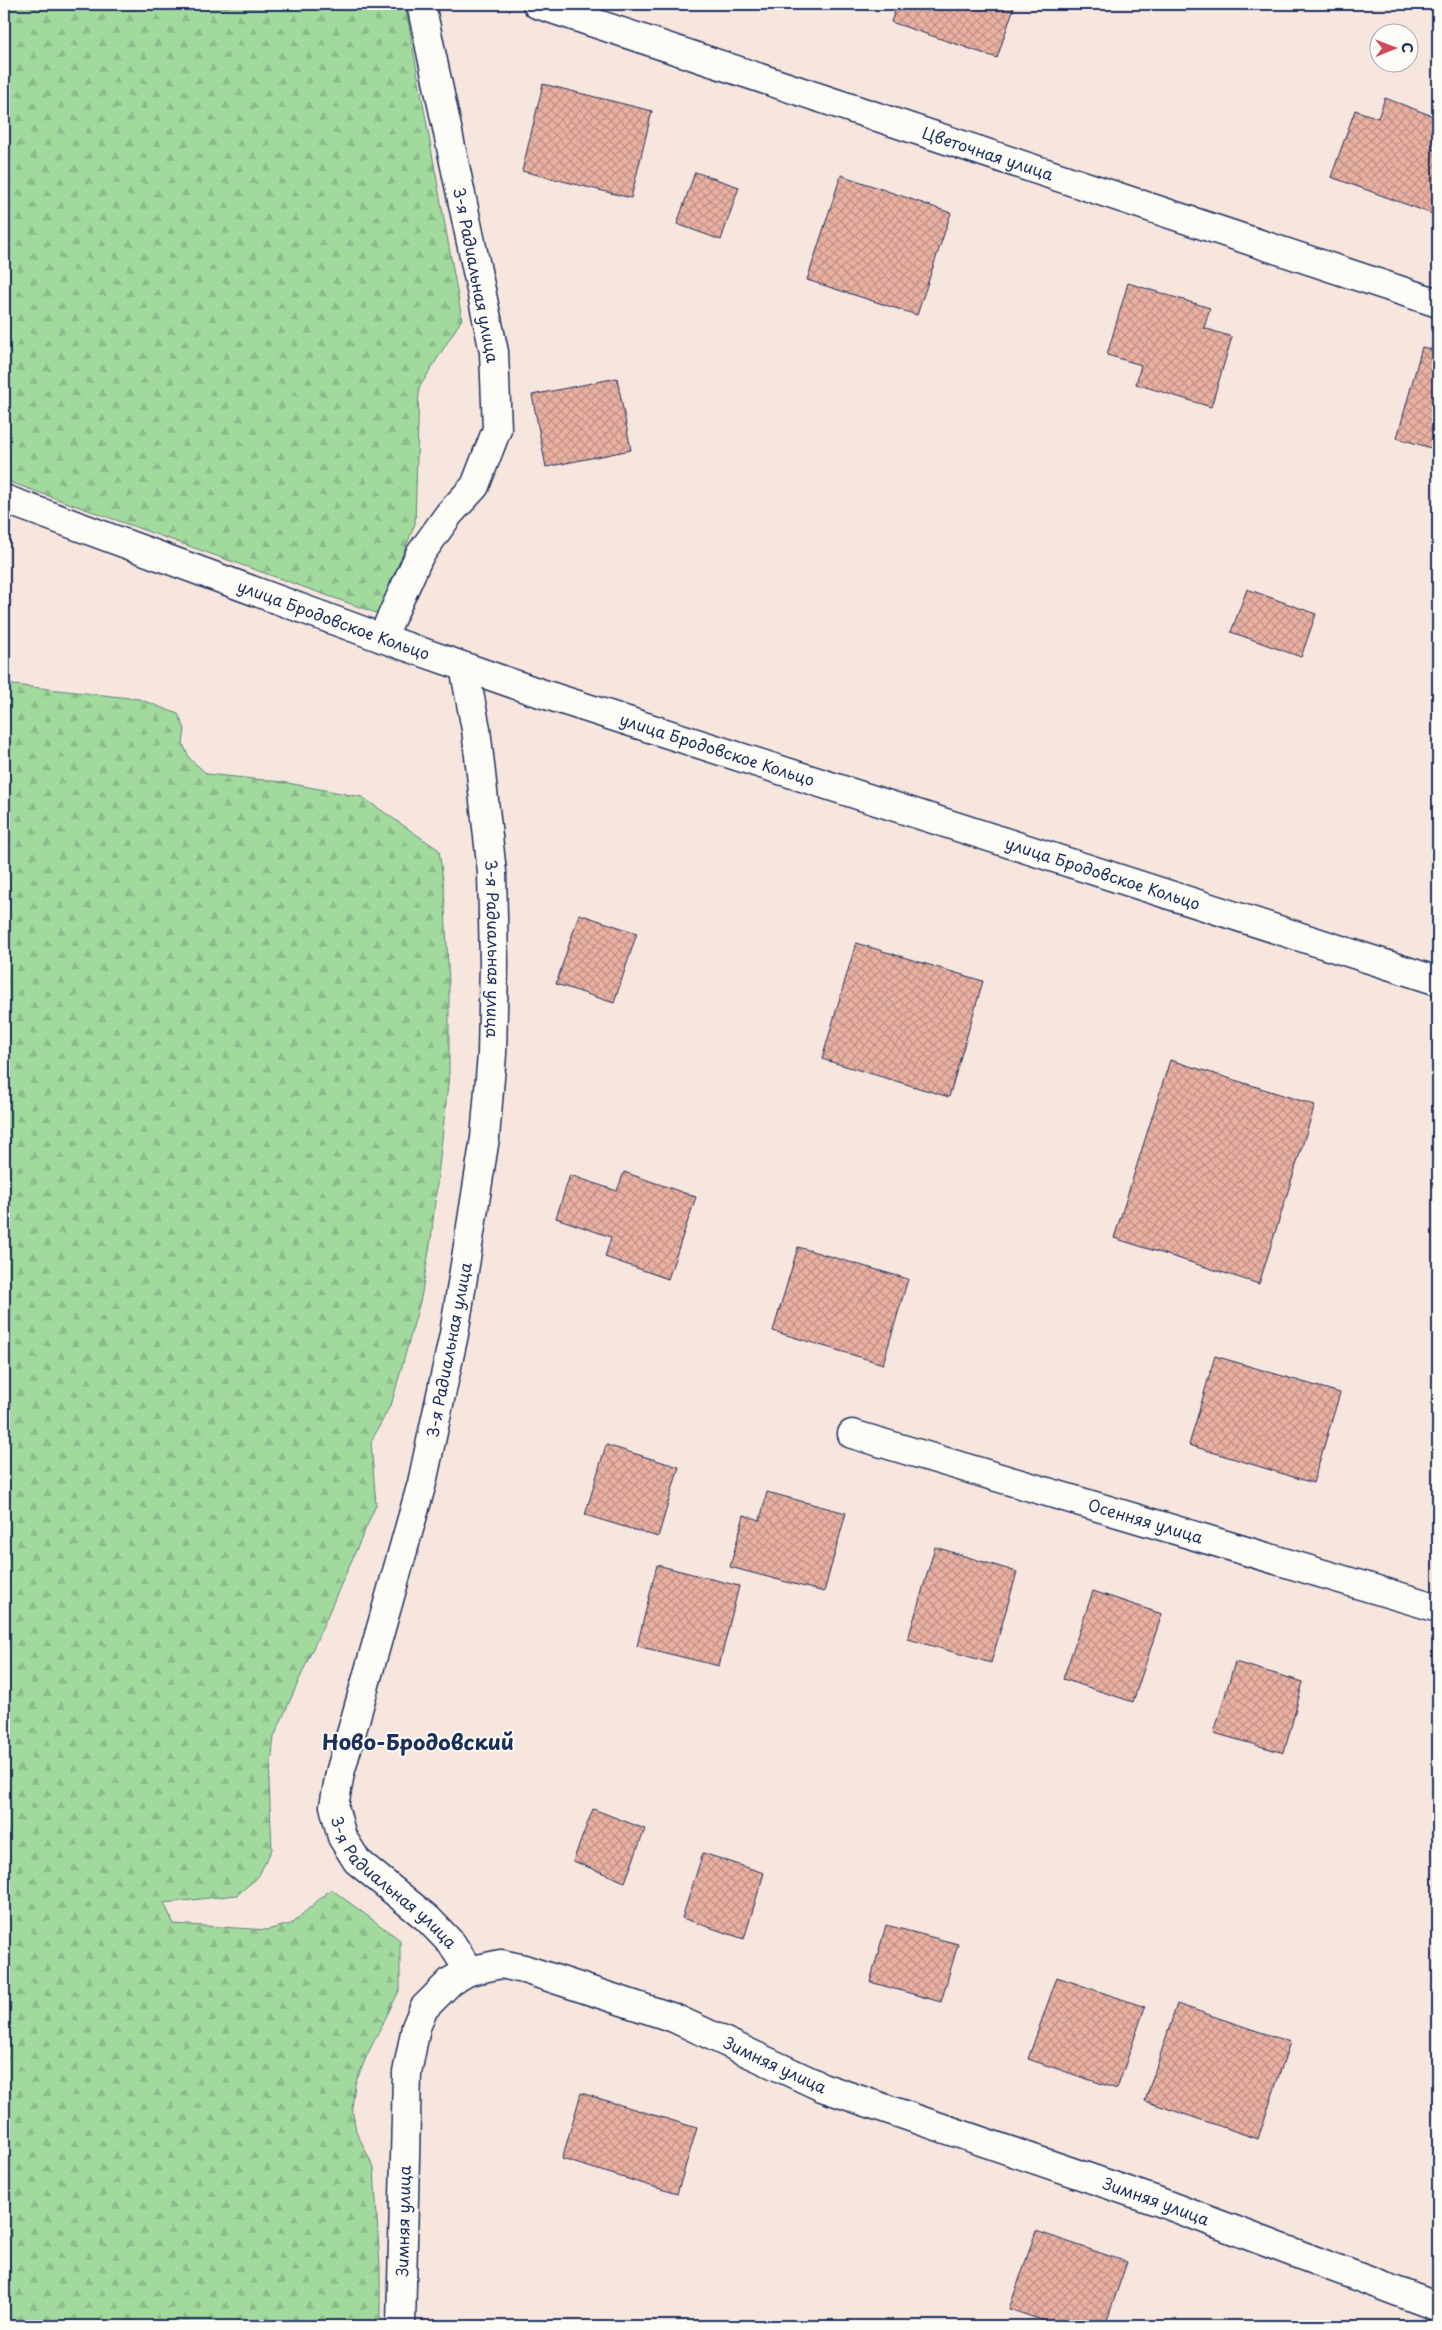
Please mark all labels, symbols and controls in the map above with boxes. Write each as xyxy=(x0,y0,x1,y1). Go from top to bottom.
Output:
north arrow xyxy=(1370,22,1420,72)
text: С xyxy=(1397,42,1418,53)
street label: Цветочная улица xyxy=(919,120,1057,186)
street label: 3-я Радиальная улица xyxy=(448,185,506,365)
street label: улица Бродовское Кольцо xyxy=(234,573,434,665)
street label: улица Бродовское Кольцо xyxy=(617,706,818,791)
street label: улица Бродовское Кольцо xyxy=(1003,830,1204,915)
street label: 3-я Радиальная улица xyxy=(480,858,507,1038)
street label: 3-я Радиальная улица xyxy=(419,1260,477,1440)
street label: Осенняя улица xyxy=(1085,1492,1206,1549)
district label: Ново-Бродовский xyxy=(322,1725,514,1757)
street label: 3-я Радиальная улица xyxy=(326,1813,463,1953)
street label: Зимняя улица xyxy=(720,2030,831,2099)
street label: Зимняя улица xyxy=(389,2165,416,2277)
street label: Зимняя улица xyxy=(1100,2171,1213,2231)

